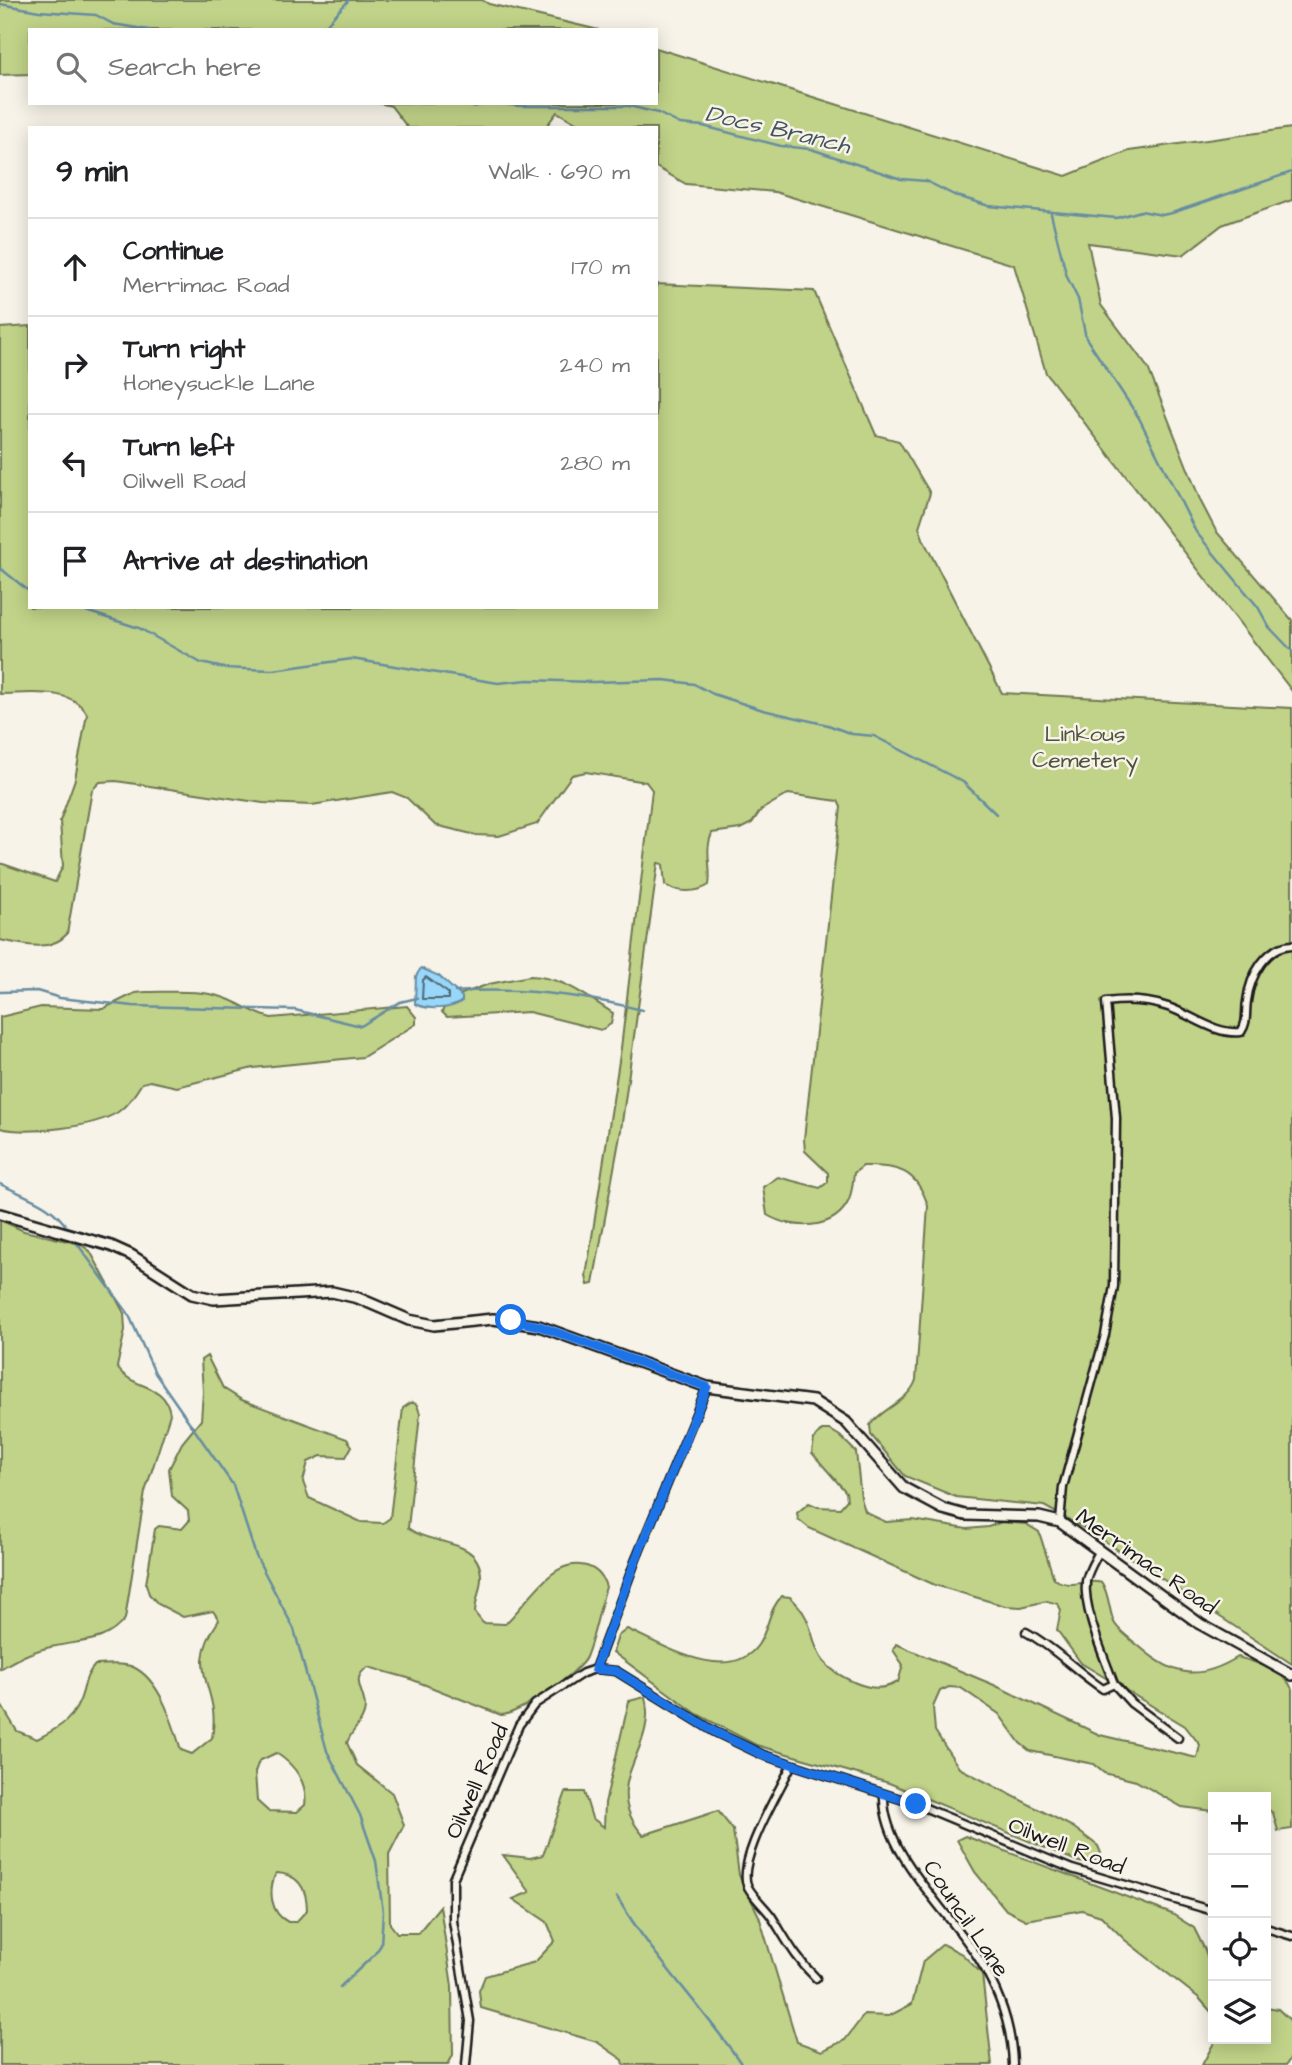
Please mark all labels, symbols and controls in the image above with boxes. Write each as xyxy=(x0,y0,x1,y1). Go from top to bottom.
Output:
search box xyxy=(28,28,658,105)
icon: search xyxy=(52,48,90,86)
text: Search here xyxy=(108,49,261,85)
water label: Docs Branch xyxy=(702,97,855,163)
text: 9 min xyxy=(56,151,128,193)
text: Walk · 690 m xyxy=(488,156,630,188)
text: Continue xyxy=(123,233,224,269)
icon: ahead xyxy=(56,248,94,286)
text: 170 m xyxy=(571,251,630,283)
text: Merrimac Road xyxy=(123,269,290,301)
text: Turn right xyxy=(123,331,245,367)
icon: right xyxy=(56,346,94,384)
text: 240 m xyxy=(560,349,630,381)
text: Honeysuckle Lane xyxy=(123,367,315,399)
text: Turn left xyxy=(123,429,234,465)
icon: left xyxy=(56,444,94,482)
text: 280 m xyxy=(560,447,630,479)
text: Oilwell Road xyxy=(123,465,246,497)
icon: arrive xyxy=(56,542,94,580)
text: Arrive at destination xyxy=(123,543,368,579)
park label: Linkous Cemetery xyxy=(1032,718,1138,777)
route start xyxy=(495,1304,526,1335)
street label: Merrimac Road xyxy=(1069,1501,1224,1623)
street label: Oilwell Road xyxy=(437,1719,517,1844)
route end xyxy=(900,1788,931,1819)
map controls xyxy=(1208,1792,1271,2044)
button: + xyxy=(1208,1792,1271,1855)
street label: Oilwell Road xyxy=(1004,1809,1130,1883)
street label: Council Lane xyxy=(915,1854,1017,1983)
button: − xyxy=(1208,1855,1271,1918)
button: locate xyxy=(1208,1918,1271,1981)
button: layers xyxy=(1208,1981,1271,2044)

